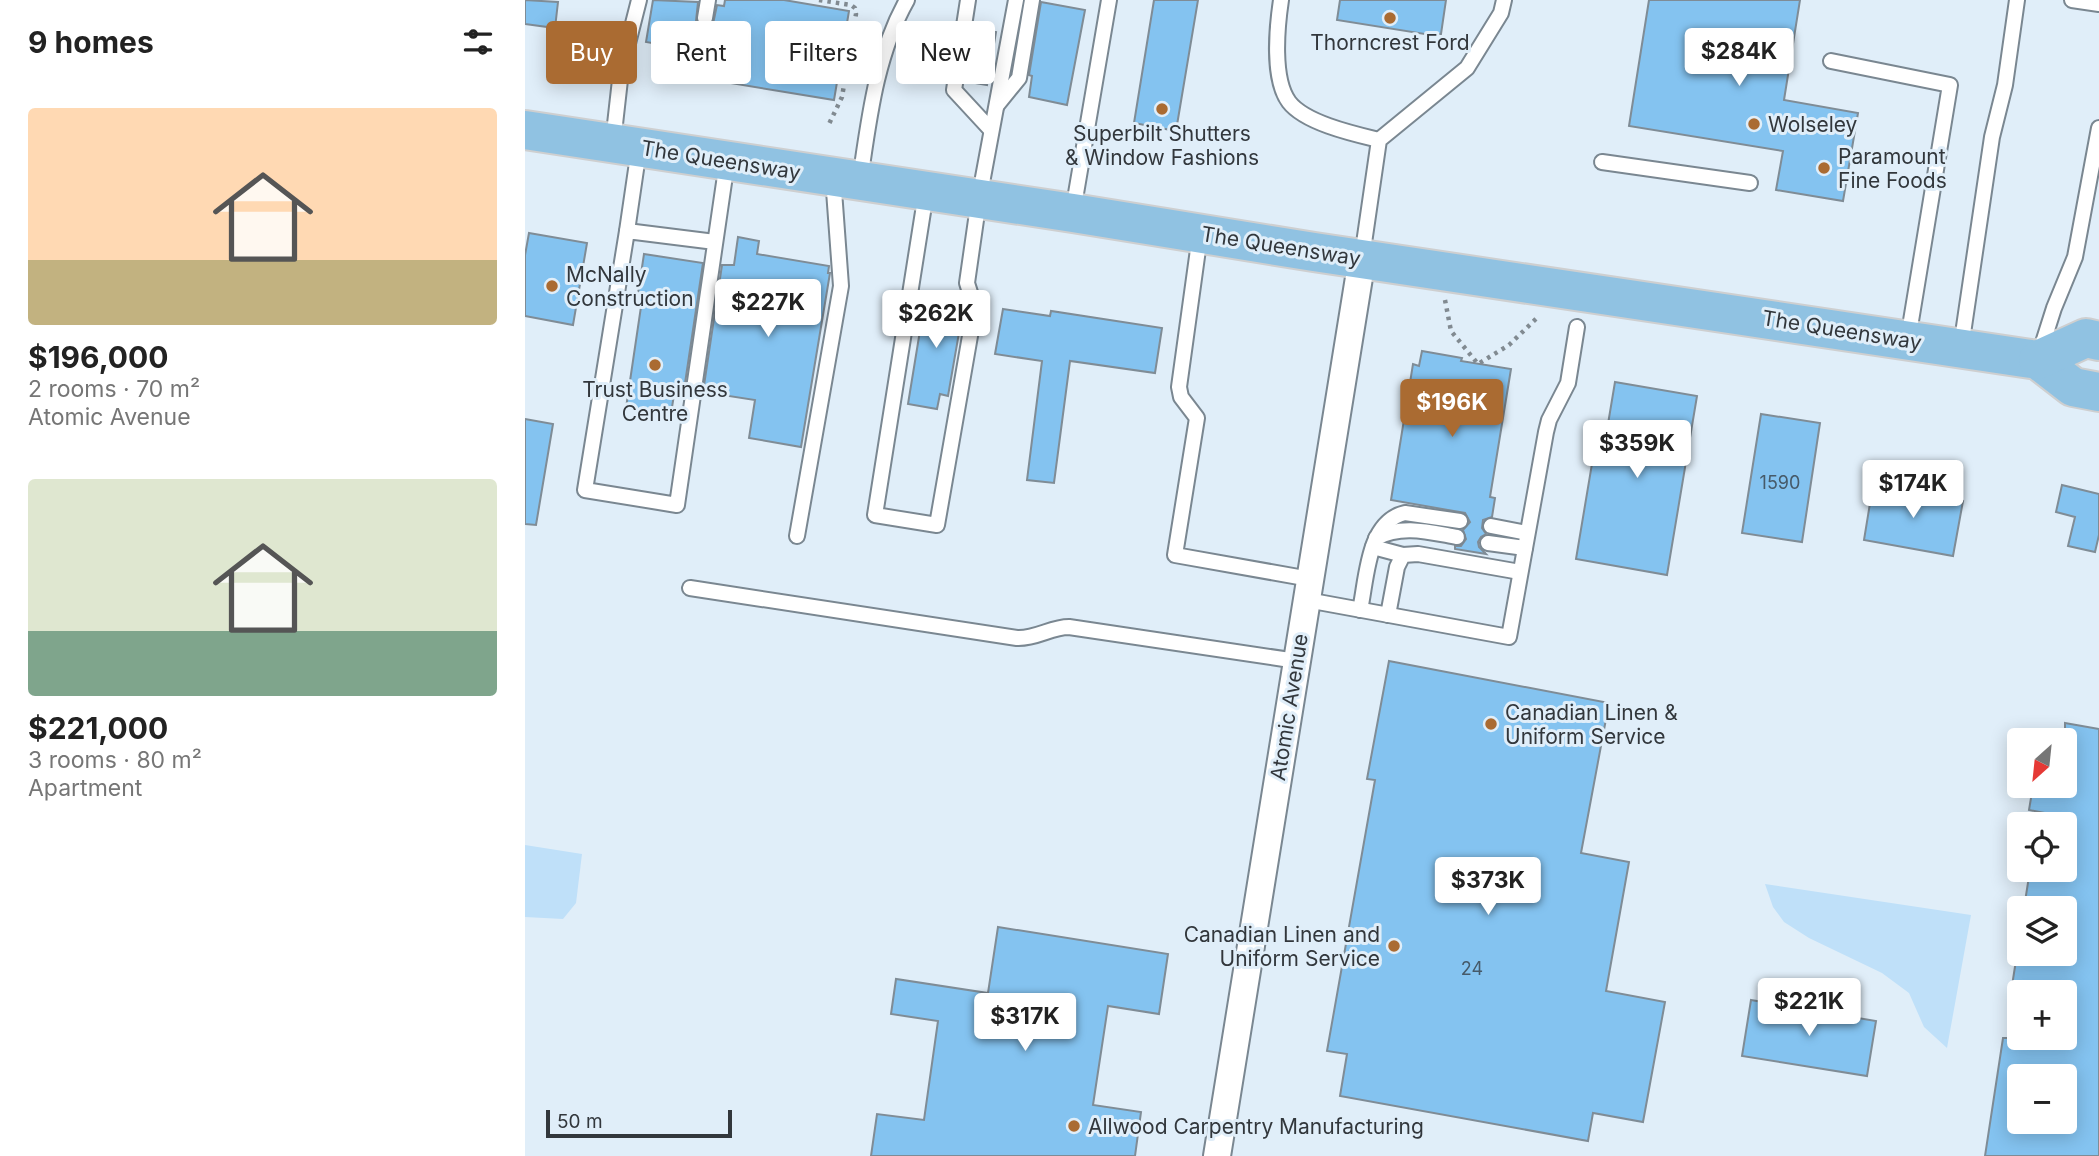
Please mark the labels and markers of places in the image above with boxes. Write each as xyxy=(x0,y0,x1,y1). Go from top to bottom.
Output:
marker: Thorncrest Ford xyxy=(1382,10,1398,26)
pin: $284K xyxy=(1690,28,1788,88)
place label: Thorncrest Ford xyxy=(1310,30,1470,55)
marker: Superbilt Shutters & Window Fashions xyxy=(1154,101,1170,117)
place label: Wolseley xyxy=(1768,112,1858,137)
marker: Wolseley xyxy=(1746,116,1762,132)
place label: Superbilt Shutters & Window Fashions xyxy=(1065,121,1259,170)
place label: Paramount Fine Foods xyxy=(1838,144,1947,193)
marker: Paramount Fine Foods xyxy=(1816,160,1832,176)
place label: McNally Construction xyxy=(566,262,694,311)
marker: McNally Construction xyxy=(544,278,560,294)
pin: $227K xyxy=(719,280,817,339)
pin: $262K xyxy=(887,290,985,350)
marker: Trust Business Centre xyxy=(647,357,663,373)
place label: Trust Business Centre xyxy=(582,377,728,426)
pin: $196K xyxy=(1403,380,1501,439)
pin: $359K xyxy=(1588,420,1686,480)
pin: $174K xyxy=(1864,461,1962,520)
place label: Canadian Linen & Uniform Service xyxy=(1505,700,1678,749)
marker: Canadian Linen & Uniform Service xyxy=(1483,716,1499,732)
pin: $373K xyxy=(1439,858,1537,917)
place label: Canadian Linen and Uniform Service xyxy=(1184,922,1380,971)
marker: Canadian Linen and Uniform Service xyxy=(1386,938,1402,954)
pin: $221K xyxy=(1760,978,1858,1038)
pin: $317K xyxy=(976,993,1074,1053)
place label: Allwood Carpentry Manufacturing xyxy=(1088,1114,1424,1139)
marker: Allwood Carpentry Manufacturing xyxy=(1066,1118,1082,1134)

